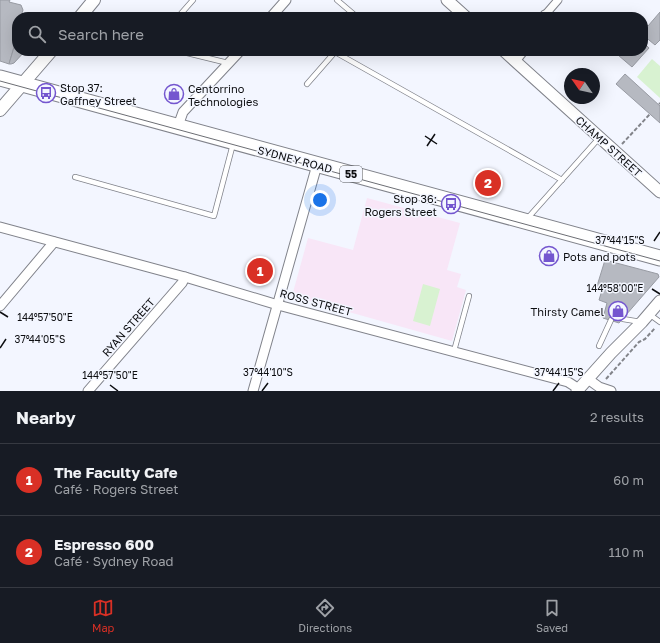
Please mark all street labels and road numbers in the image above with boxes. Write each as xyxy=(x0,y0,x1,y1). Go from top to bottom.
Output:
street label: CHAMP STREET xyxy=(573,113,645,179)
street label: SYDNEY ROAD xyxy=(256,143,334,175)
road number: 55 xyxy=(340,166,362,182)
street label: ROSS STREET xyxy=(279,286,354,318)
street label: RYAN STREET xyxy=(99,295,157,359)

